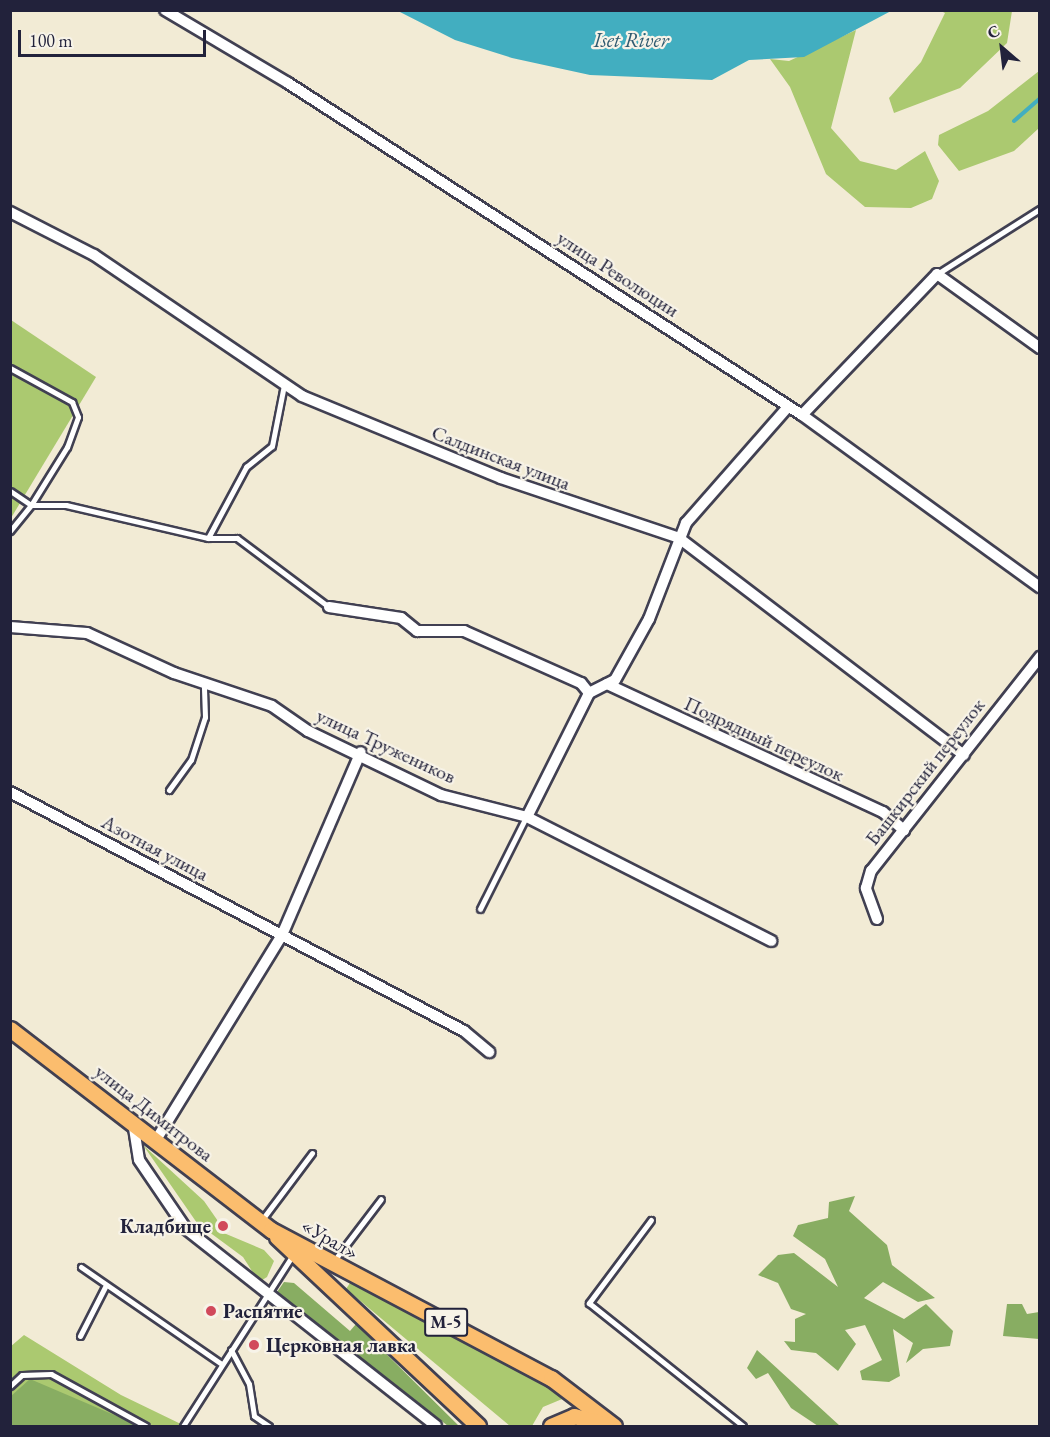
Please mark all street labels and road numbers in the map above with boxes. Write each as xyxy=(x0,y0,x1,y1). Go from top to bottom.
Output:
street label: улица Революции xyxy=(552,226,684,322)
street label: Салдинская улица xyxy=(428,421,574,495)
street label: Подрядный переулок xyxy=(680,691,848,787)
street label: Башкирский переулок xyxy=(860,694,990,850)
street label: улица Тружеников xyxy=(313,703,459,789)
street label: Азотная улица xyxy=(97,810,213,886)
street label: улица Димитрова xyxy=(90,1059,218,1167)
street label: «Урал» xyxy=(297,1213,363,1265)
road number: М-5 xyxy=(424,1307,468,1337)

